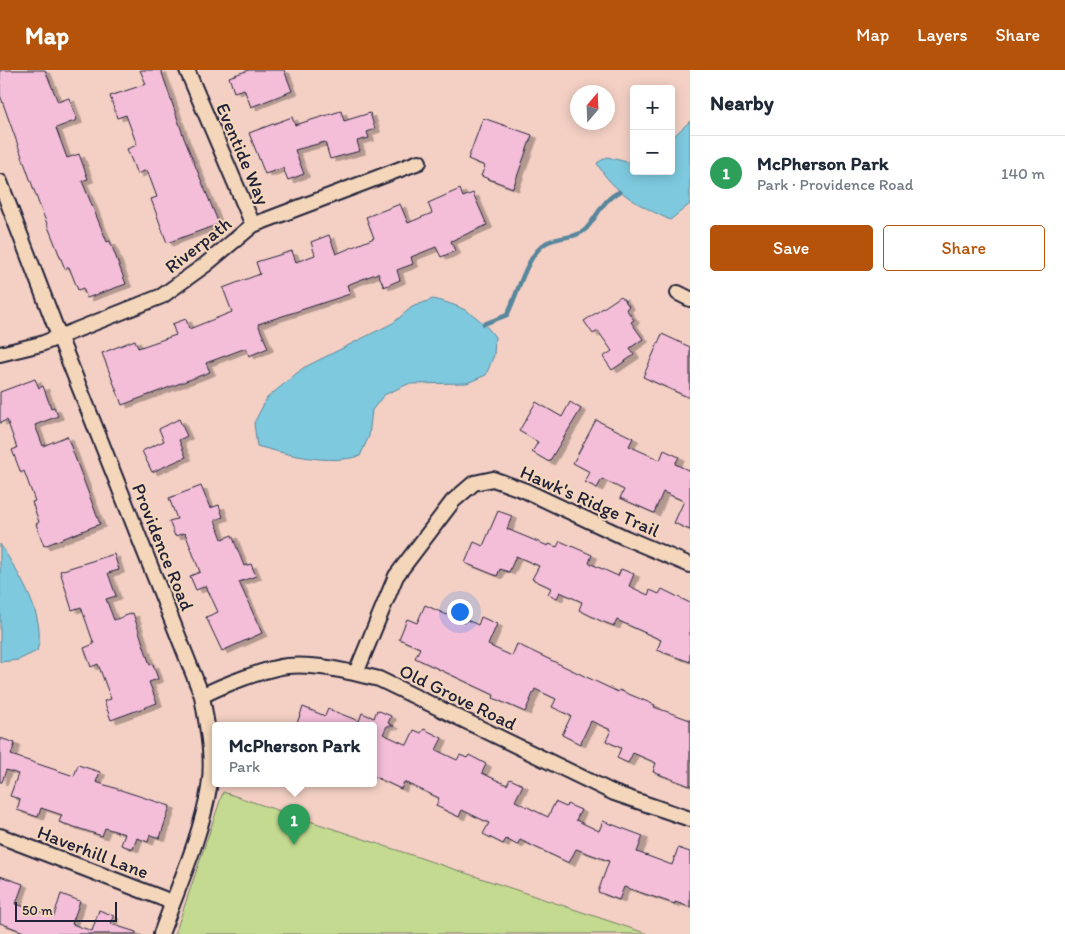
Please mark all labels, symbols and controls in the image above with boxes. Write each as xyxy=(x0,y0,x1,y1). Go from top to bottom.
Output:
text: Map xyxy=(25,21,69,50)
text: Map xyxy=(856,24,889,46)
text: Layers xyxy=(917,24,967,46)
text: Share xyxy=(995,24,1040,46)
north arrow xyxy=(570,85,615,130)
map controls xyxy=(630,85,675,175)
button: + xyxy=(630,85,675,130)
text: Nearby xyxy=(710,90,774,115)
street label: Eventide Way xyxy=(211,100,275,209)
button: − xyxy=(630,130,675,175)
text: McPherson Park xyxy=(757,152,889,175)
text: 1 xyxy=(722,164,730,183)
text: 140 m xyxy=(1001,164,1045,183)
text: Park · Providence Road xyxy=(757,175,913,194)
street label: Riverpath xyxy=(160,212,236,278)
button: Save xyxy=(710,225,873,271)
button: Share xyxy=(883,225,1045,271)
street label: Hawk's Ridge Trail xyxy=(517,460,664,542)
street label: Providence Road xyxy=(127,480,199,615)
your location xyxy=(447,599,473,625)
street label: Old Grove Road xyxy=(396,659,520,735)
popup xyxy=(212,722,377,787)
text: McPherson Park xyxy=(229,734,360,757)
text: Park xyxy=(229,757,260,776)
pin: 1 xyxy=(278,804,310,845)
street label: Haverhill Lane xyxy=(34,820,152,884)
scale bar xyxy=(15,899,118,922)
text: 50 m xyxy=(22,902,53,919)

